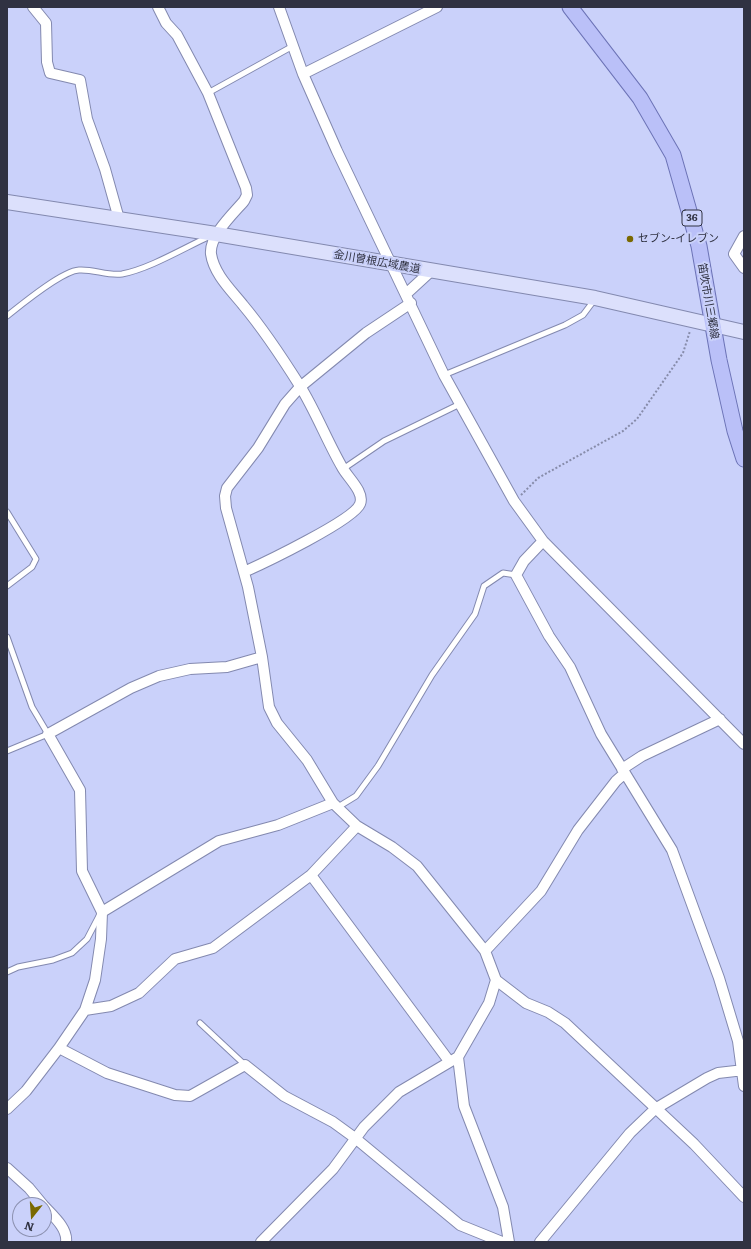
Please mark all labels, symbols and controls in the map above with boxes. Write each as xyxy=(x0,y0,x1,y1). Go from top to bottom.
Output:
road number: 36 xyxy=(682,210,702,226)
place label: セブン-イレブン xyxy=(638,232,719,246)
marker: セブン-イレブン xyxy=(625,234,635,244)
street label: 金川曽根広域農道 xyxy=(333,248,421,276)
street label: 笛吹市川三郷線 xyxy=(695,262,721,340)
north arrow xyxy=(12,1197,52,1237)
text: N xyxy=(22,1219,36,1237)

